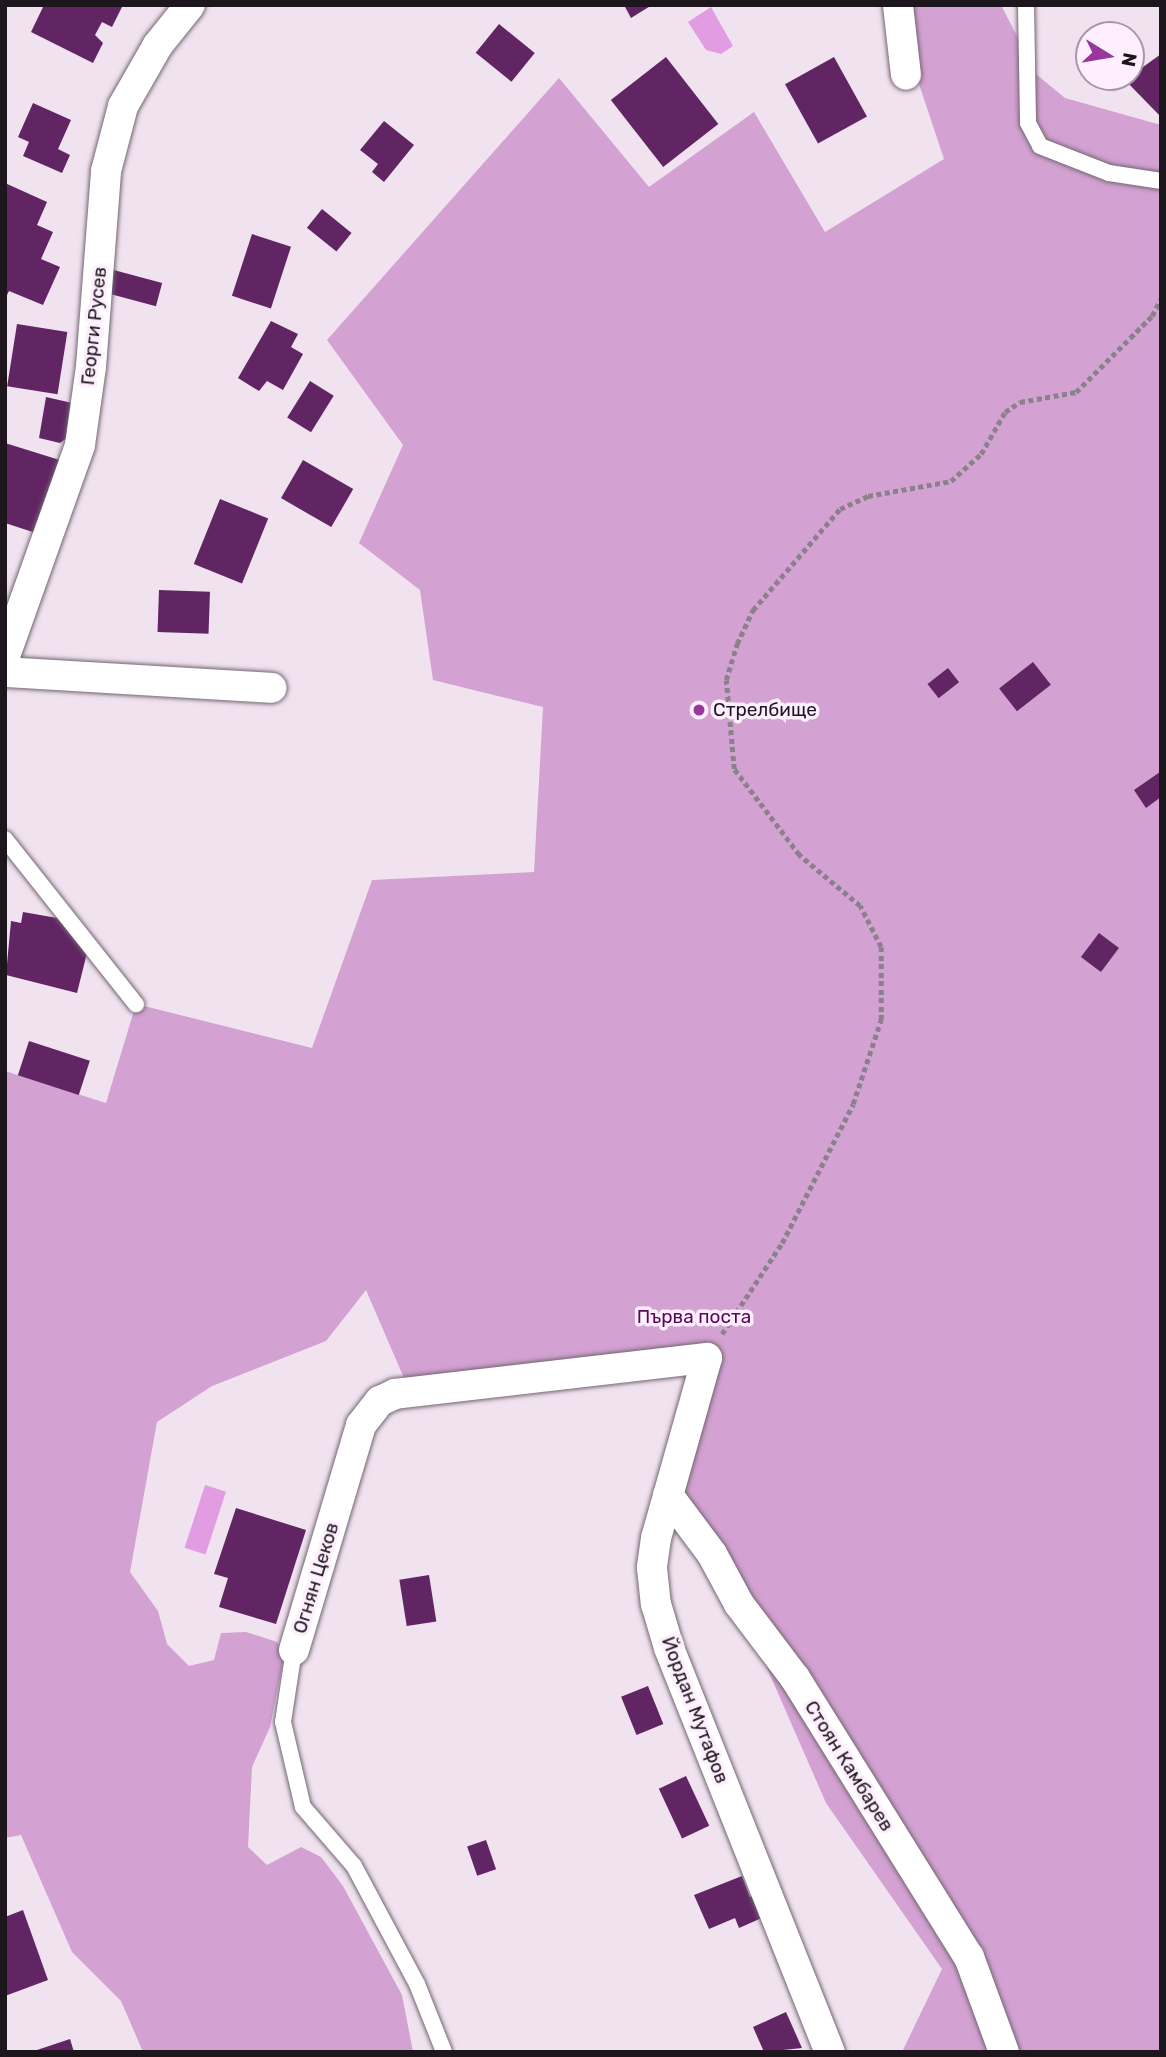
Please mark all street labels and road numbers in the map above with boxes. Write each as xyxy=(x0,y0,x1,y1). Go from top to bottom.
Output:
street label: Георги Русев xyxy=(76,266,112,386)
street label: Огнян Цеков xyxy=(288,1520,344,1636)
street label: Йордан Мутафов xyxy=(657,1633,733,1787)
street label: Стоян Камбарев xyxy=(800,1697,898,1835)

